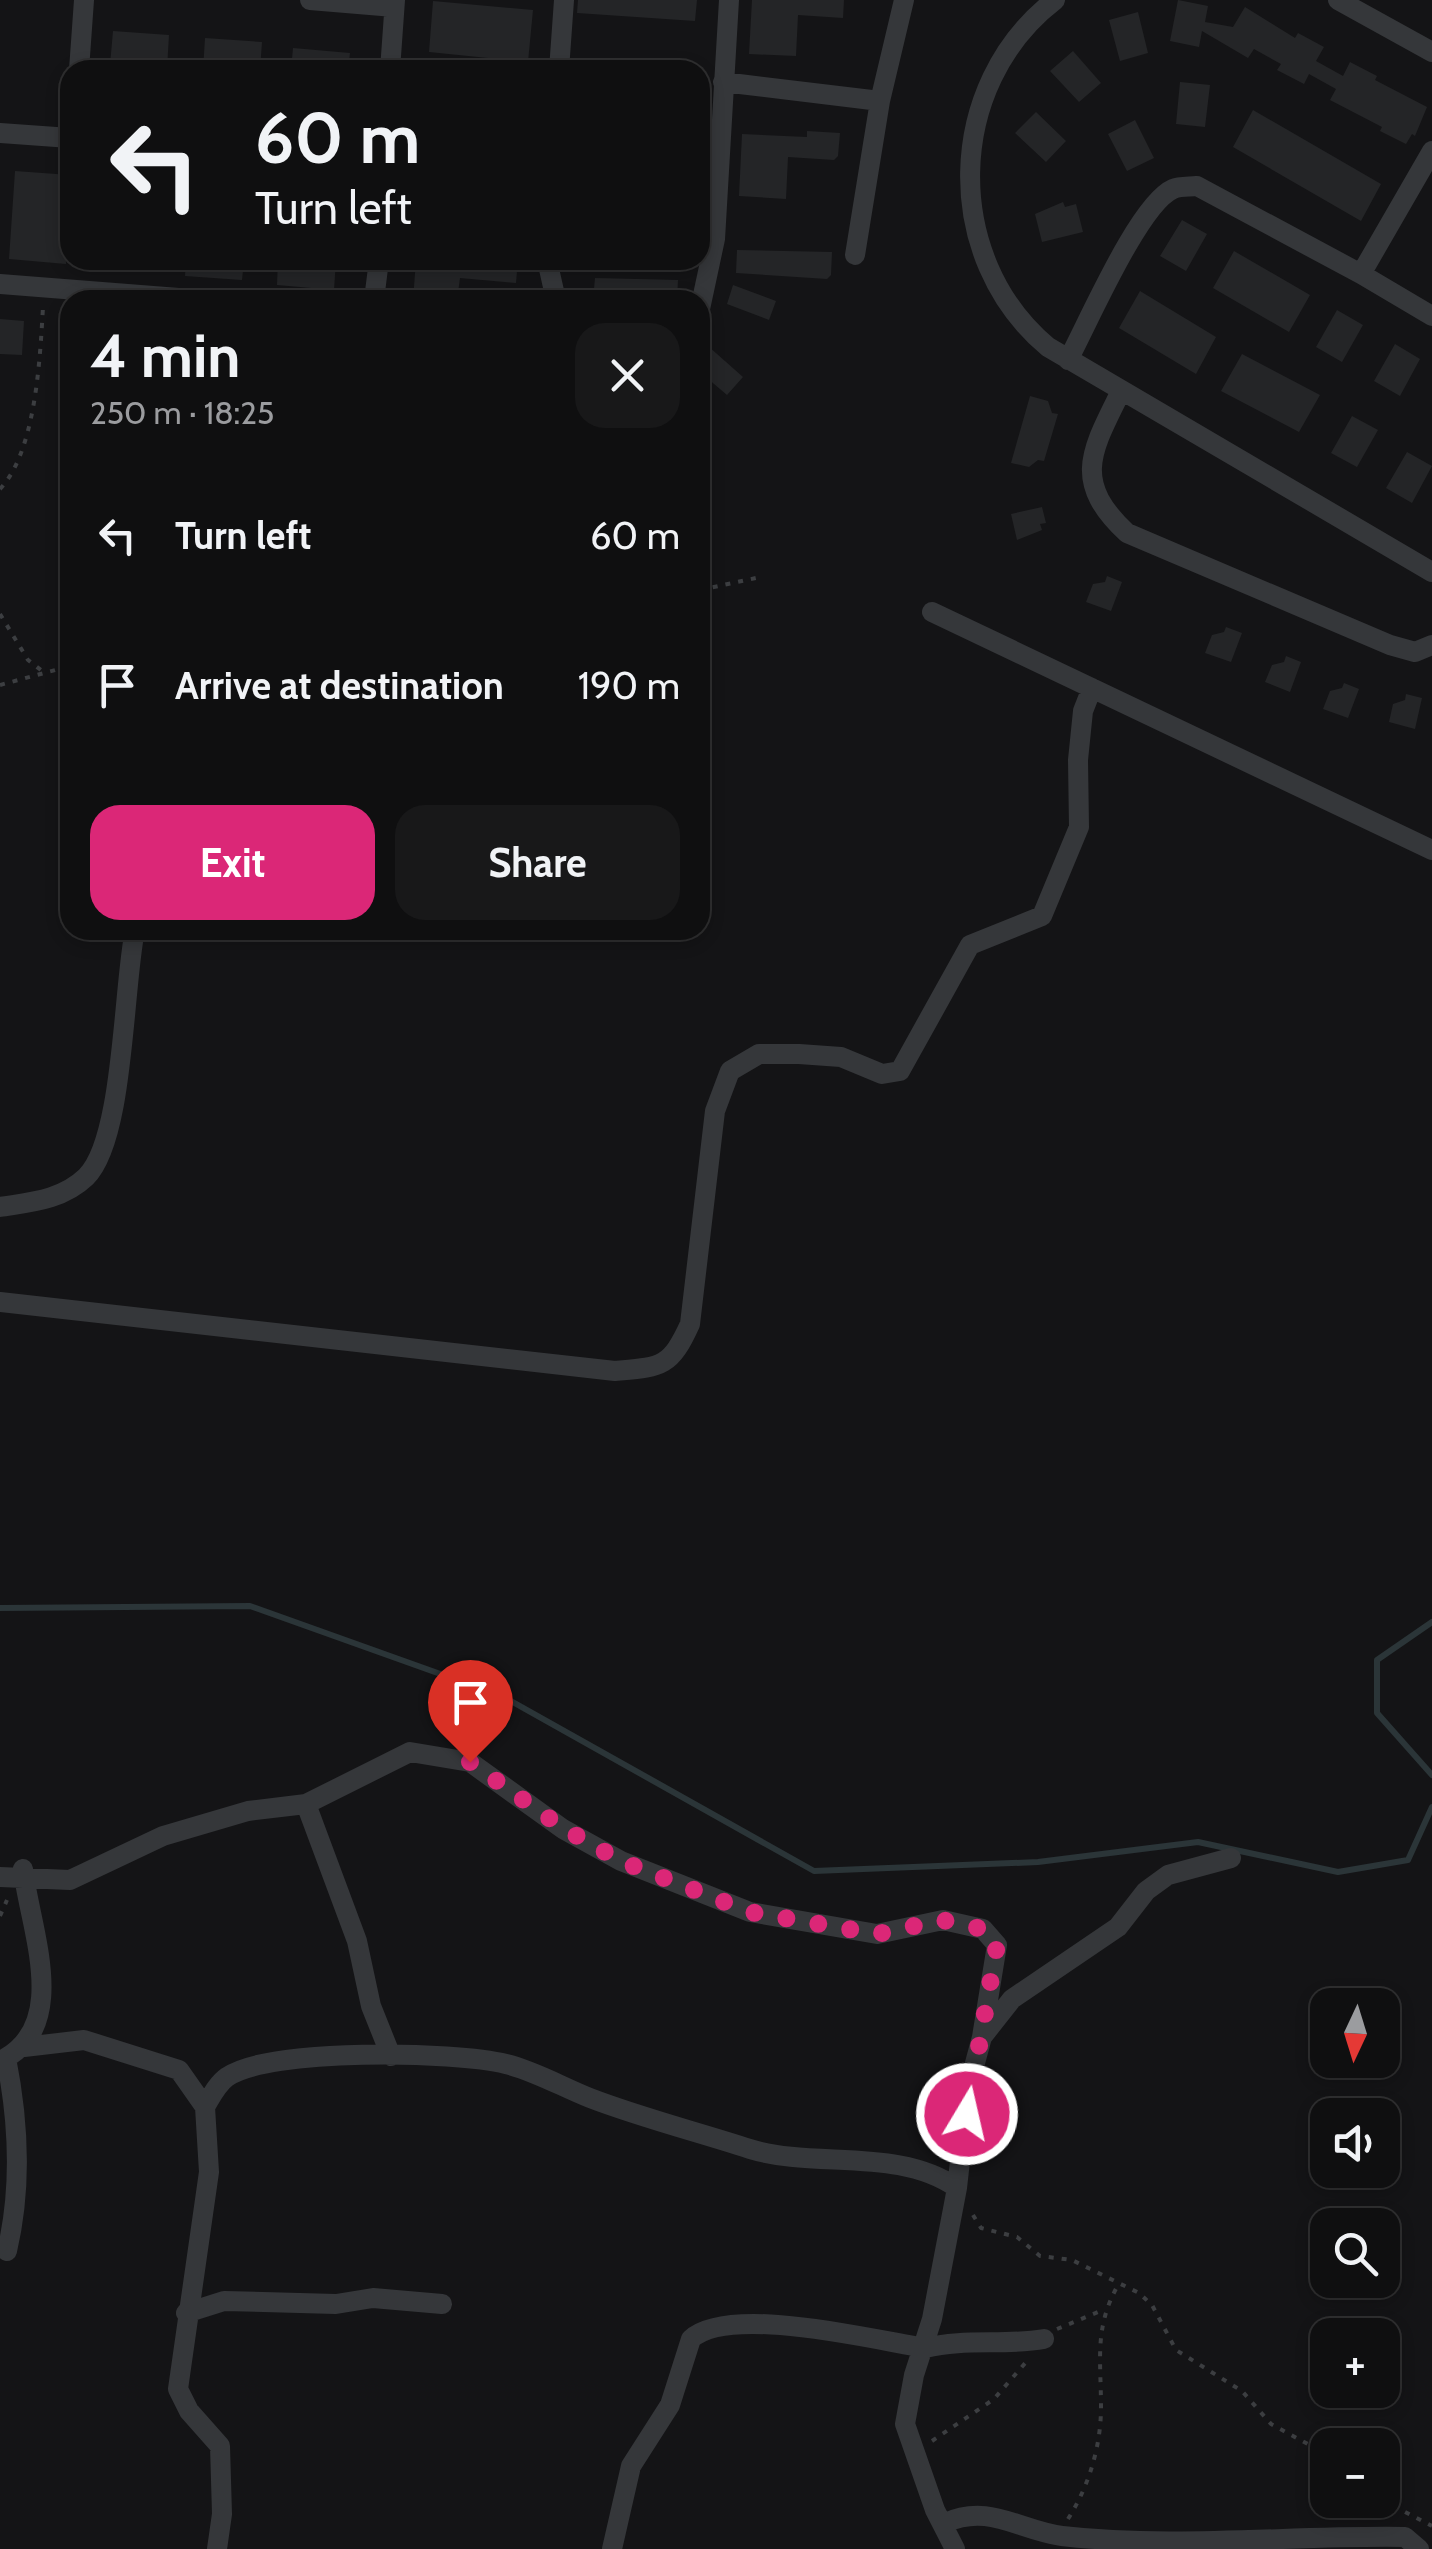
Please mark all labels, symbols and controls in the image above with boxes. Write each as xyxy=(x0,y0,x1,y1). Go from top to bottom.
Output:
text: 60 m xyxy=(255,95,420,181)
icon: left xyxy=(90,100,220,230)
text: Turn left xyxy=(255,181,412,235)
text: 4 min xyxy=(90,319,240,392)
button: close xyxy=(575,323,680,428)
text: 250 m · 18:25 xyxy=(90,393,274,432)
icon: left xyxy=(90,508,145,563)
text: Turn left xyxy=(175,512,311,559)
text: 60 m xyxy=(590,512,680,559)
icon: arrive xyxy=(90,658,145,713)
text: Arrive at destination xyxy=(175,662,504,709)
text: 190 m xyxy=(578,662,680,709)
button: Exit xyxy=(90,805,375,920)
button: Share xyxy=(395,805,680,920)
pin xyxy=(428,1660,513,1763)
icon: arrive xyxy=(443,1675,498,1730)
north arrow xyxy=(1310,1988,1400,2078)
map controls xyxy=(1310,1988,1400,2518)
position arrow xyxy=(915,2062,1019,2166)
button: sound xyxy=(1310,2098,1400,2188)
button: search xyxy=(1310,2208,1400,2298)
button: + xyxy=(1310,2318,1400,2408)
button: − xyxy=(1310,2428,1400,2518)

